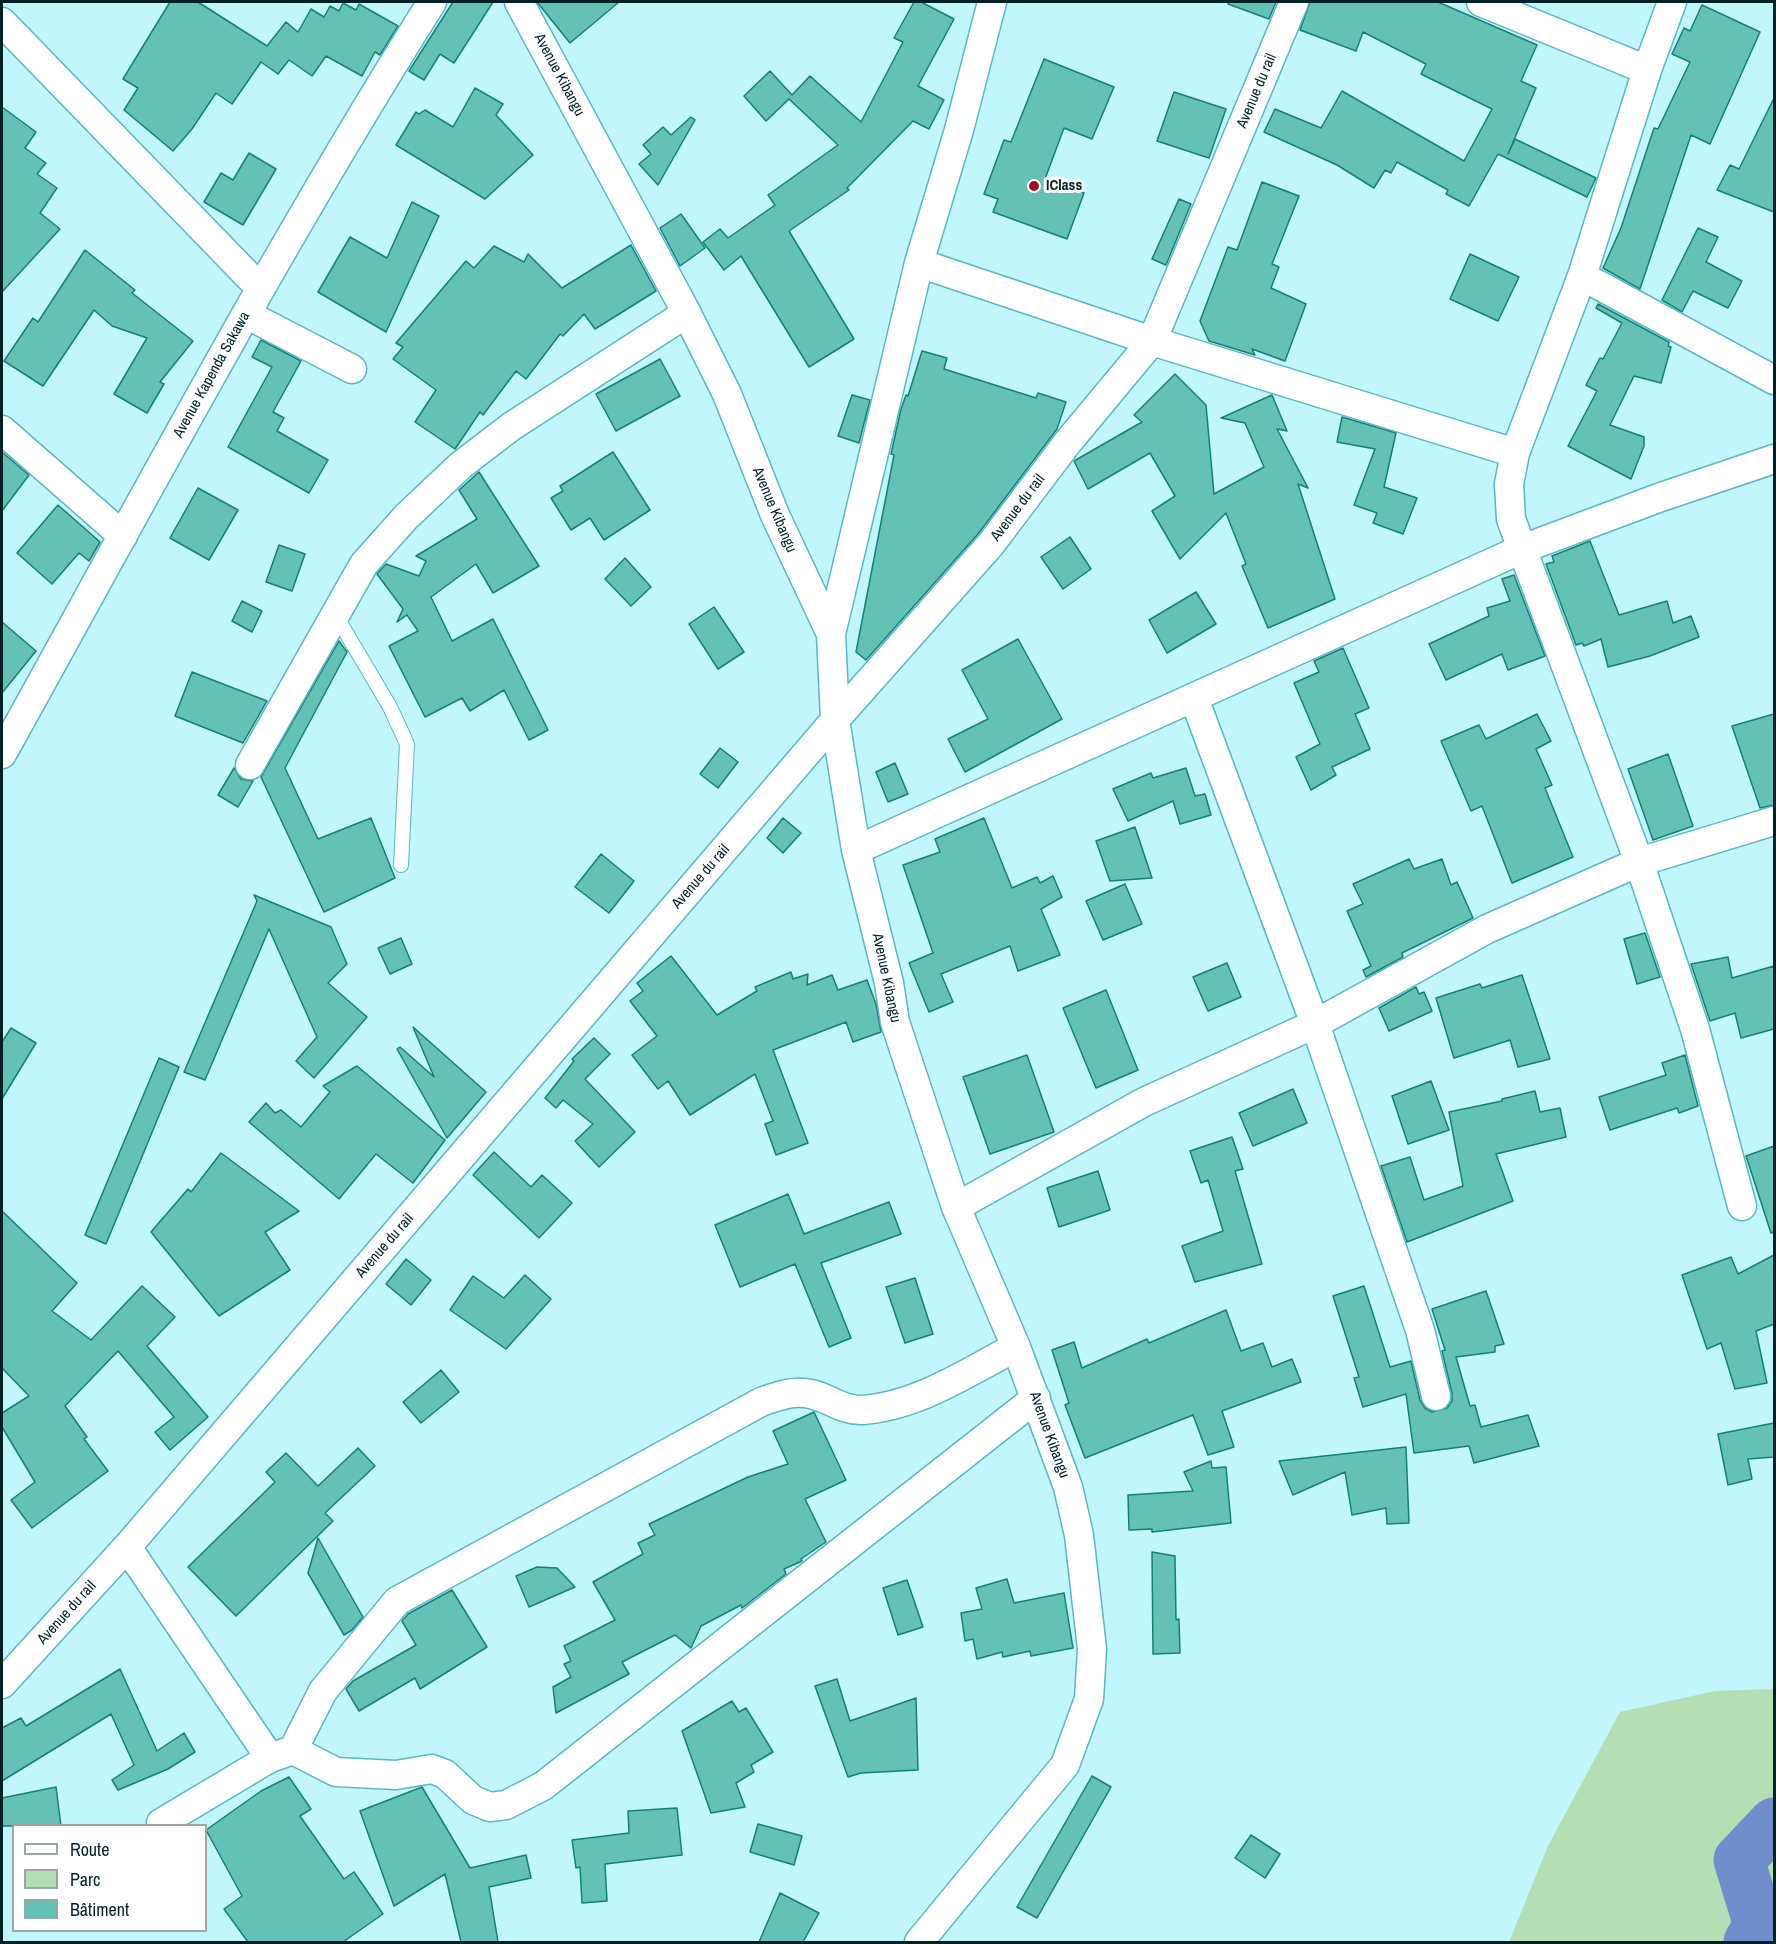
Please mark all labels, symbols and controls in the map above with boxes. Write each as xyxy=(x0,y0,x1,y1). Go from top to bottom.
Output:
street label: Avenue Kibangu xyxy=(530,31,588,119)
street label: Avenue du rail xyxy=(1233,51,1281,131)
place label: IClass xyxy=(1046,177,1082,195)
marker: IClass xyxy=(1027,179,1041,193)
street label: Avenue Kapenda Sakawa xyxy=(170,309,254,441)
street label: Avenue Kibangu xyxy=(748,465,800,555)
street label: Avenue du rail xyxy=(987,471,1049,545)
street label: Avenue du rail xyxy=(668,841,734,913)
street label: Avenue Kibangu xyxy=(868,932,904,1024)
street label: Avenue du rail xyxy=(352,1210,418,1282)
street label: Avenue Kibangu xyxy=(1025,1389,1073,1481)
street label: Avenue du rail xyxy=(34,1578,100,1648)
legend xyxy=(12,1824,207,1932)
text: Route xyxy=(70,1837,109,1862)
text: Parc xyxy=(70,1867,100,1892)
text: Bâtiment xyxy=(70,1897,129,1922)

